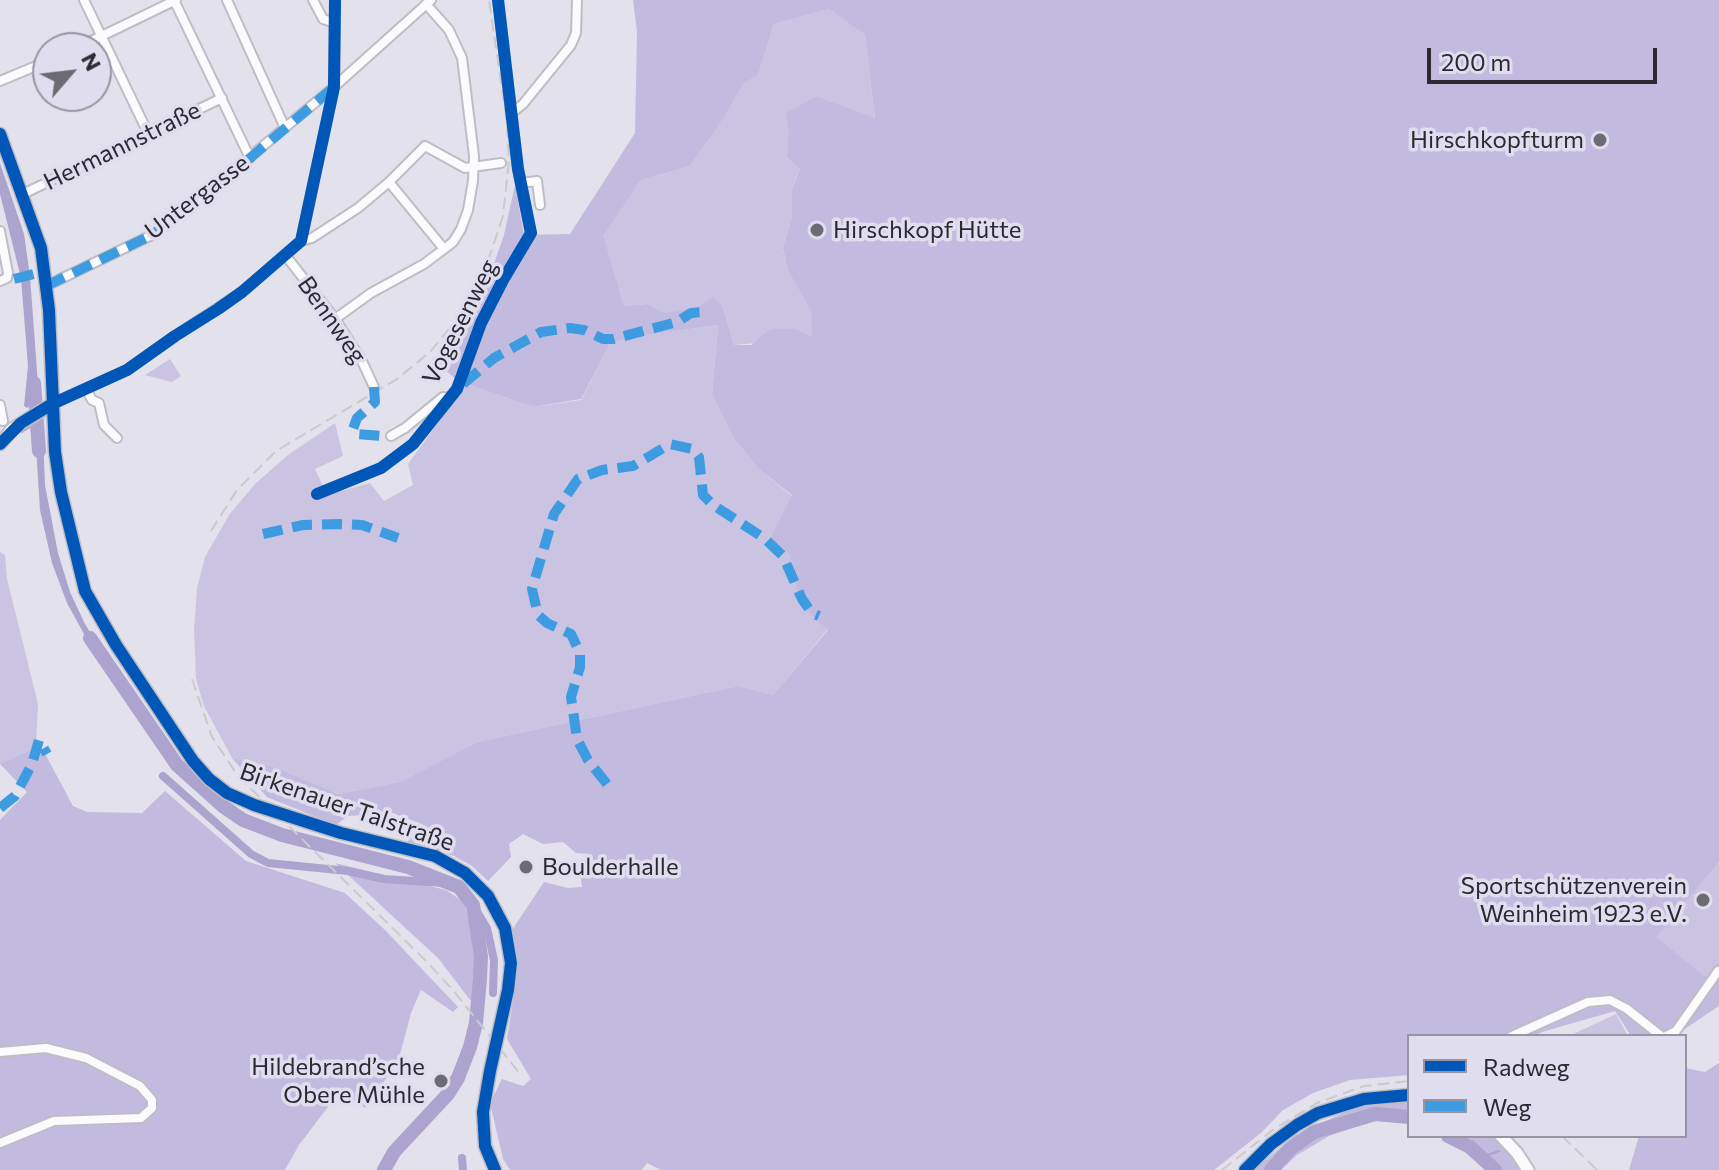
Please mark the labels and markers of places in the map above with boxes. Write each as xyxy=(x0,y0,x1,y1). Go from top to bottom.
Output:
place label: Hirschkopfturm xyxy=(1410,126,1584,154)
marker: Hirschkopfturm xyxy=(1591,131,1609,149)
place label: Hirschkopf Hütte xyxy=(833,216,1021,244)
marker: Hirschkopf Hütte xyxy=(808,221,826,239)
place label: Boulderhalle xyxy=(542,853,679,881)
marker: Boulderhalle xyxy=(517,858,535,876)
place label: Sportschützenverein Weinheim 1923 e.V. xyxy=(1461,872,1687,928)
marker: Sportschützenverein Weinheim 1923 e.V. xyxy=(1694,891,1712,909)
place label: Hildebrand’sche Obere Mühle xyxy=(251,1053,425,1109)
marker: Hildebrand’sche Obere Mühle xyxy=(432,1072,450,1090)

